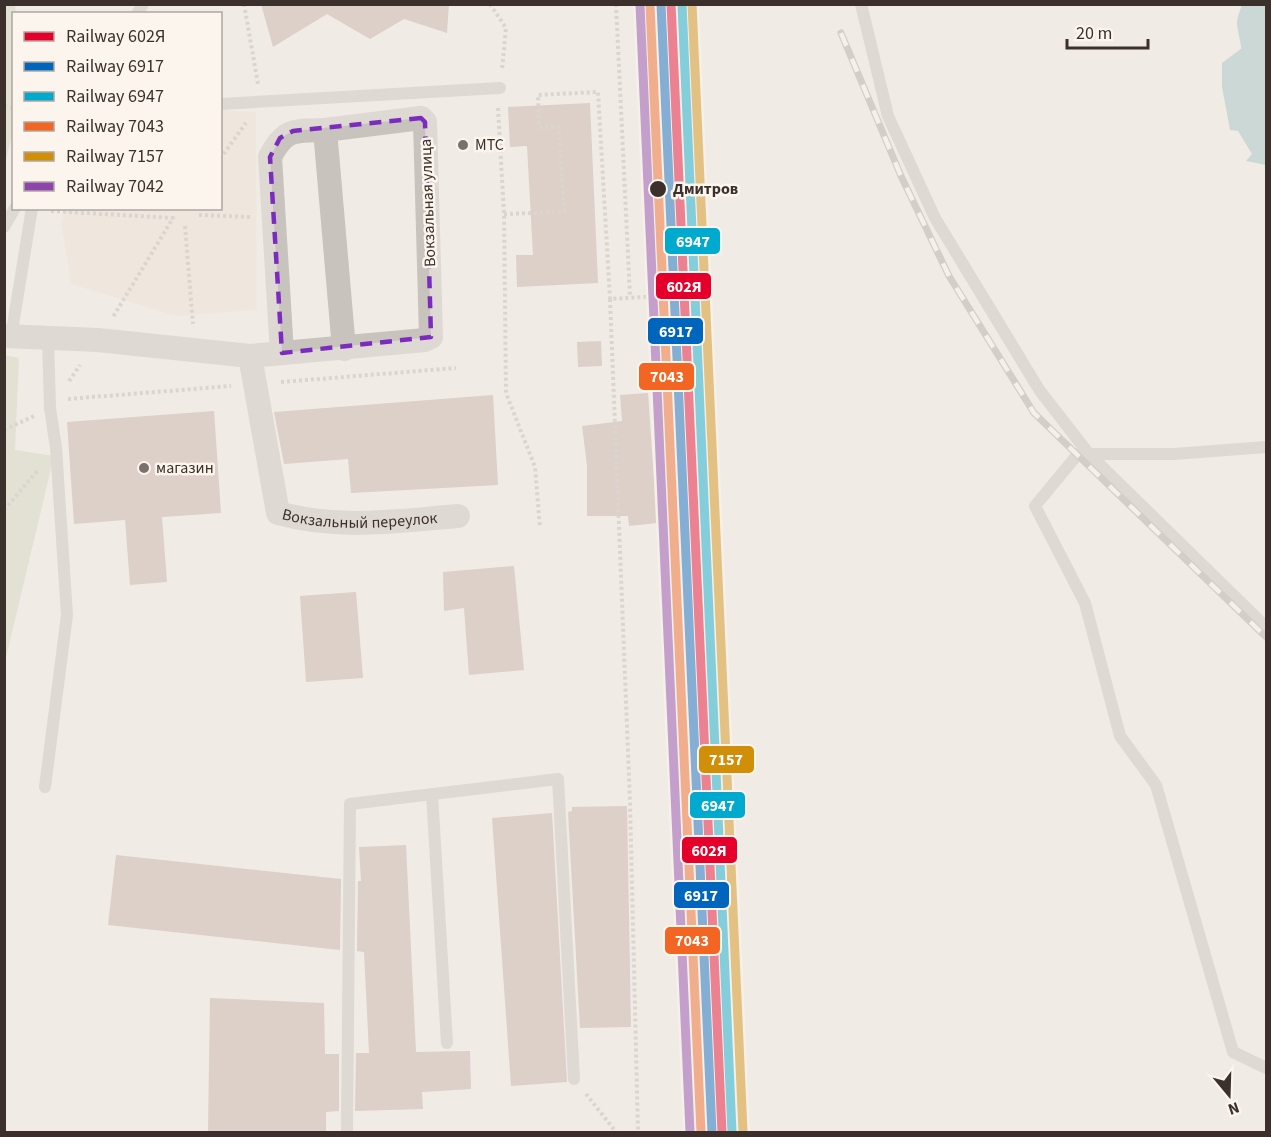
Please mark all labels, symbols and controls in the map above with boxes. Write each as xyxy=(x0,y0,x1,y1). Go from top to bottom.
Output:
legend xyxy=(12,12,222,210)
scale bar xyxy=(1067,12,1148,50)
text: 20 m xyxy=(1076,21,1112,46)
text: Railway 602Я xyxy=(66,24,165,49)
text: Railway 6917 xyxy=(66,54,164,79)
text: Railway 6947 xyxy=(66,84,164,109)
text: Railway 7043 xyxy=(66,114,164,139)
place label: МТС xyxy=(475,134,504,156)
marker: МТС xyxy=(456,138,470,152)
street label: Вокзальная улица xyxy=(415,139,441,267)
text: Railway 7157 xyxy=(66,144,164,169)
text: Railway 7042 xyxy=(66,174,164,199)
place label: Дмитров xyxy=(673,178,738,200)
marker: Дмитров xyxy=(648,179,668,199)
line badge: 6947 xyxy=(664,227,721,255)
text: 6947 xyxy=(676,231,710,253)
line badge: 602Я xyxy=(655,272,712,300)
text: 602Я xyxy=(666,276,702,298)
line badge: 6917 xyxy=(647,317,704,345)
text: 6917 xyxy=(659,321,693,343)
line badge: 7043 xyxy=(638,362,695,391)
text: 7043 xyxy=(650,366,684,388)
place label: магазин xyxy=(156,457,214,479)
marker: магазин xyxy=(137,461,151,475)
street label: Вокзальный переулок xyxy=(280,504,438,534)
line badge: 7157 xyxy=(698,745,755,774)
text: 7157 xyxy=(709,749,743,771)
line badge: 6947 xyxy=(689,791,746,819)
text: 6947 xyxy=(701,795,735,817)
line badge: 602Я xyxy=(681,836,738,864)
text: 602Я xyxy=(691,840,727,862)
line badge: 6917 xyxy=(673,881,730,909)
text: 6917 xyxy=(684,885,718,907)
line badge: 7043 xyxy=(664,926,721,955)
text: 7043 xyxy=(675,930,709,952)
north arrow xyxy=(1199,1065,1259,1125)
text: N xyxy=(1225,1096,1242,1120)

